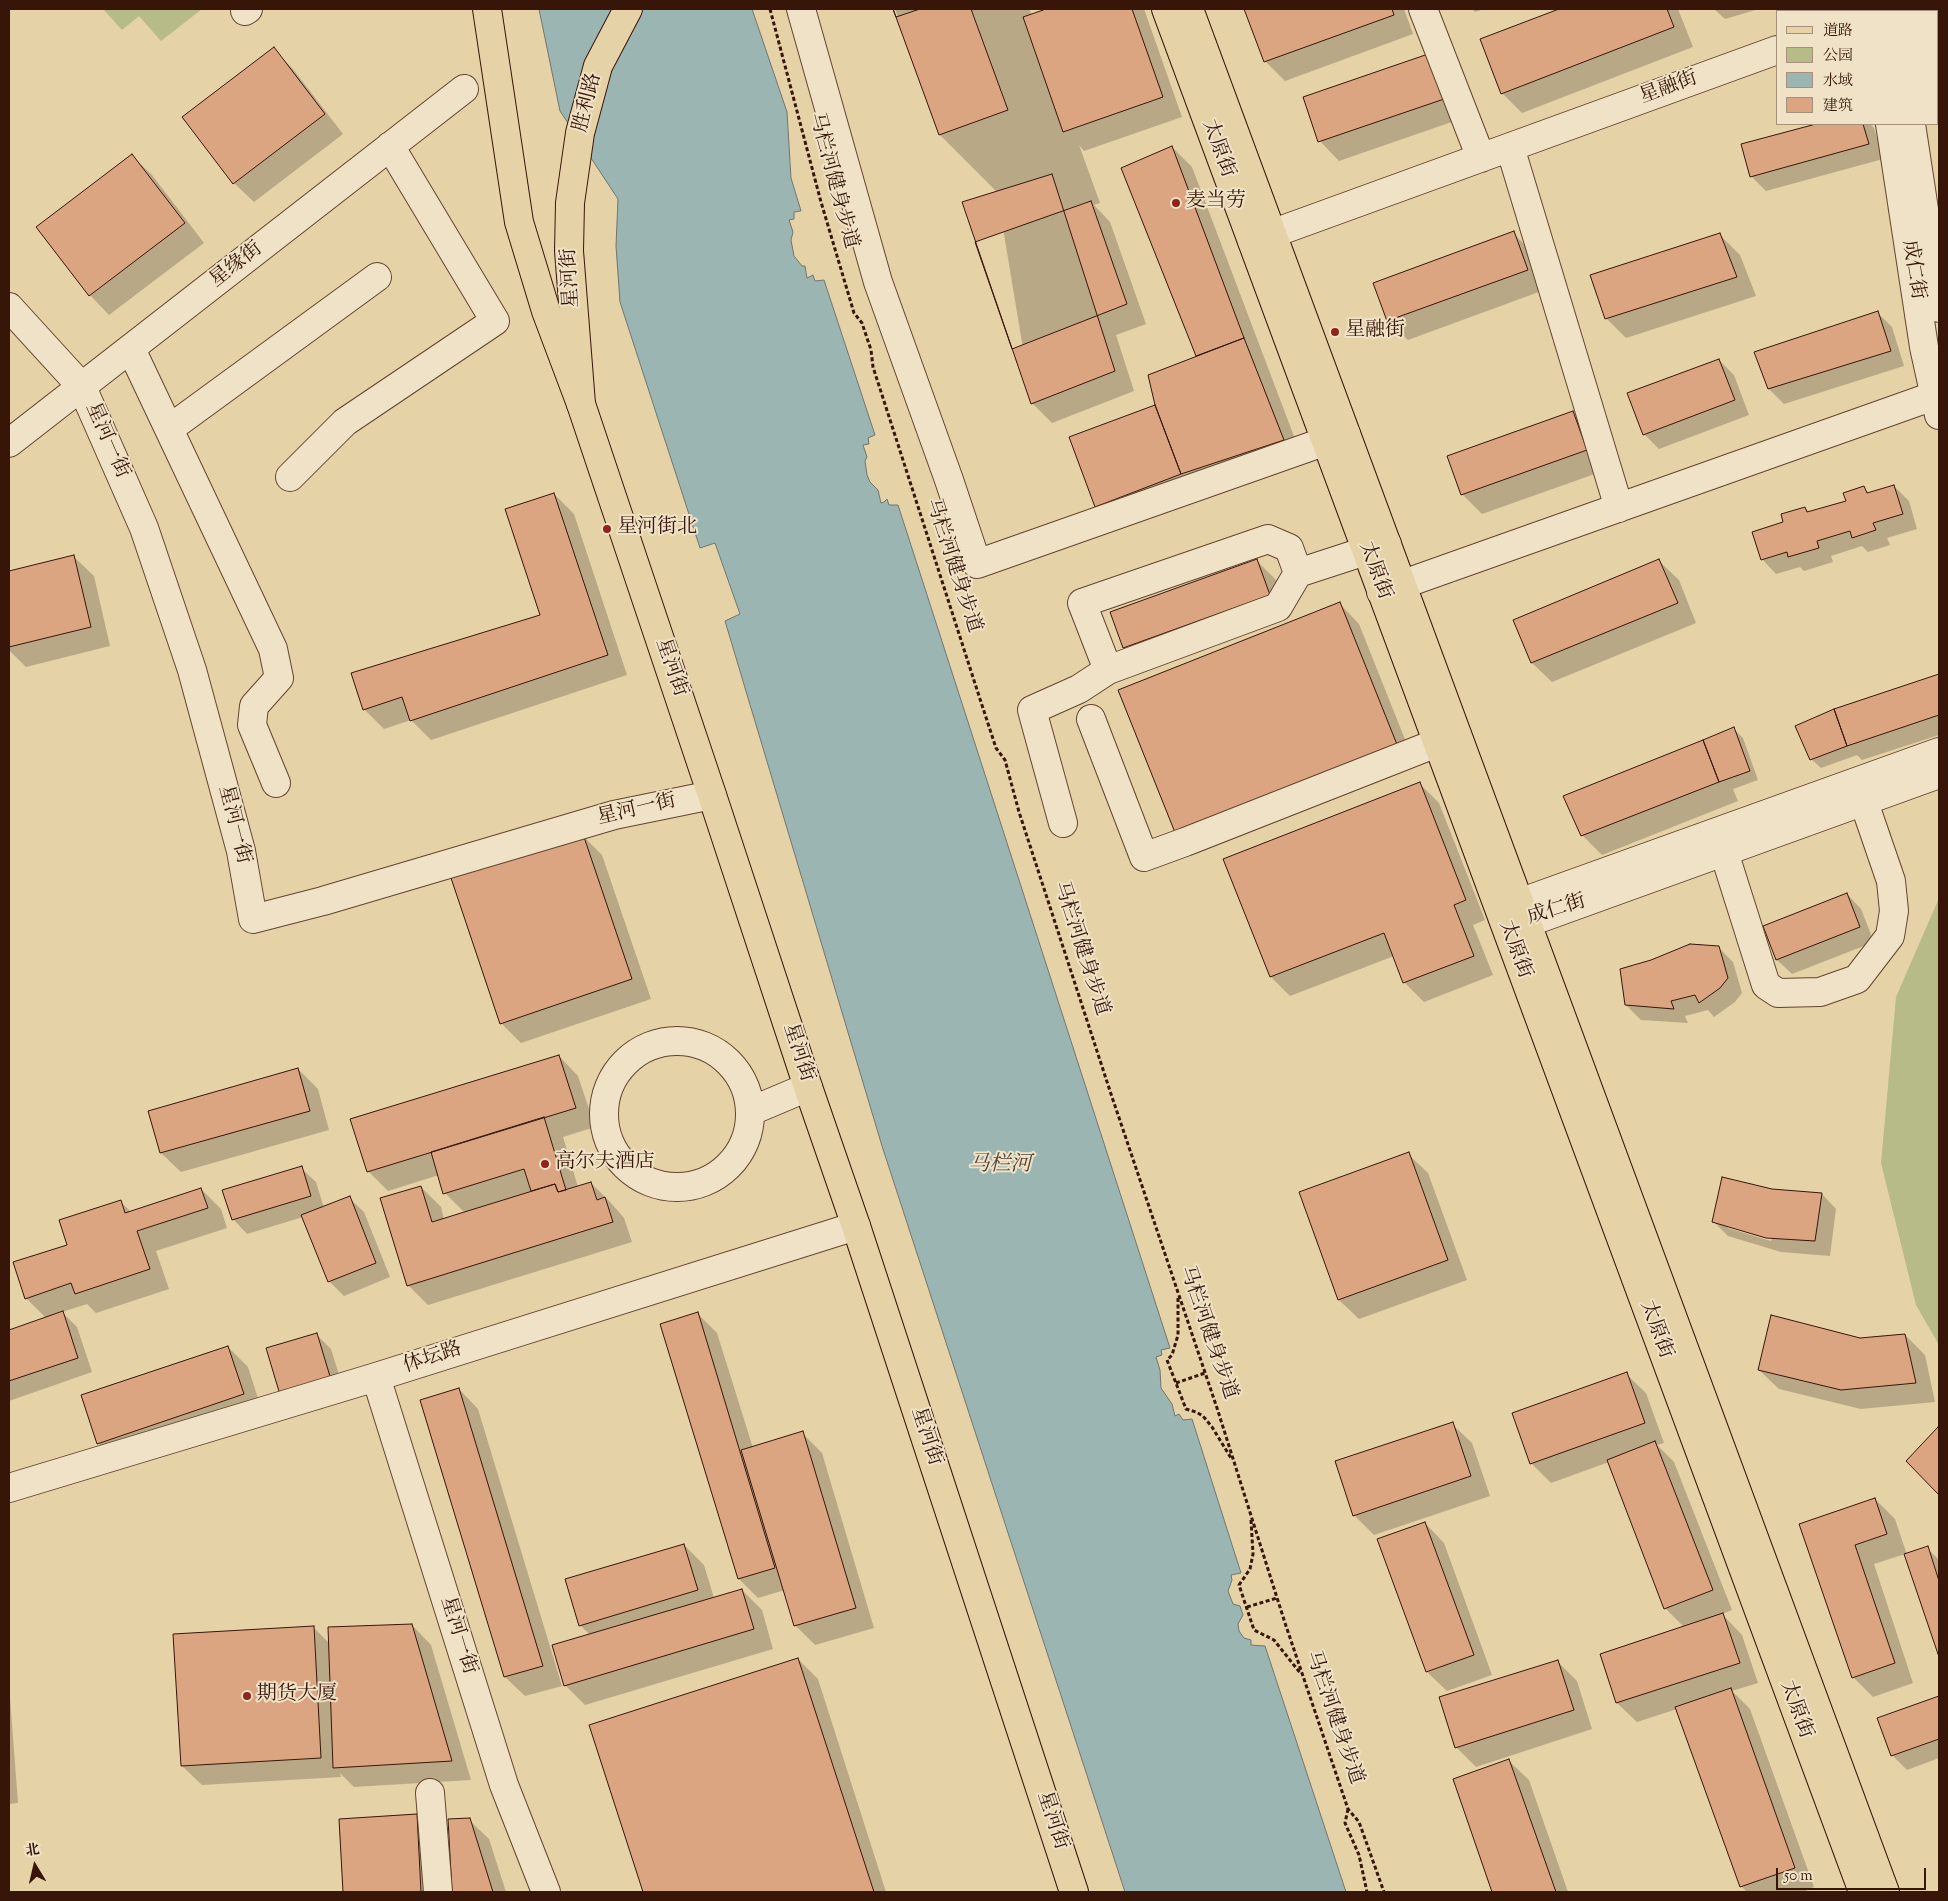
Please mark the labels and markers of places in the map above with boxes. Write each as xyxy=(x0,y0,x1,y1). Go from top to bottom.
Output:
place label: 麦当劳 xyxy=(1186,191,1246,215)
marker: 麦当劳 xyxy=(1170,197,1182,209)
place label: 星融街 xyxy=(1345,320,1405,344)
marker: 星融街 xyxy=(1329,326,1341,338)
place label: 星河街北 xyxy=(617,517,697,541)
marker: 星河街北 xyxy=(601,523,613,535)
place label: 高尔夫酒店 xyxy=(555,1152,655,1176)
marker: 高尔夫酒店 xyxy=(539,1158,551,1170)
place label: 期货大厦 xyxy=(257,1684,337,1708)
marker: 期货大厦 xyxy=(241,1690,253,1702)

